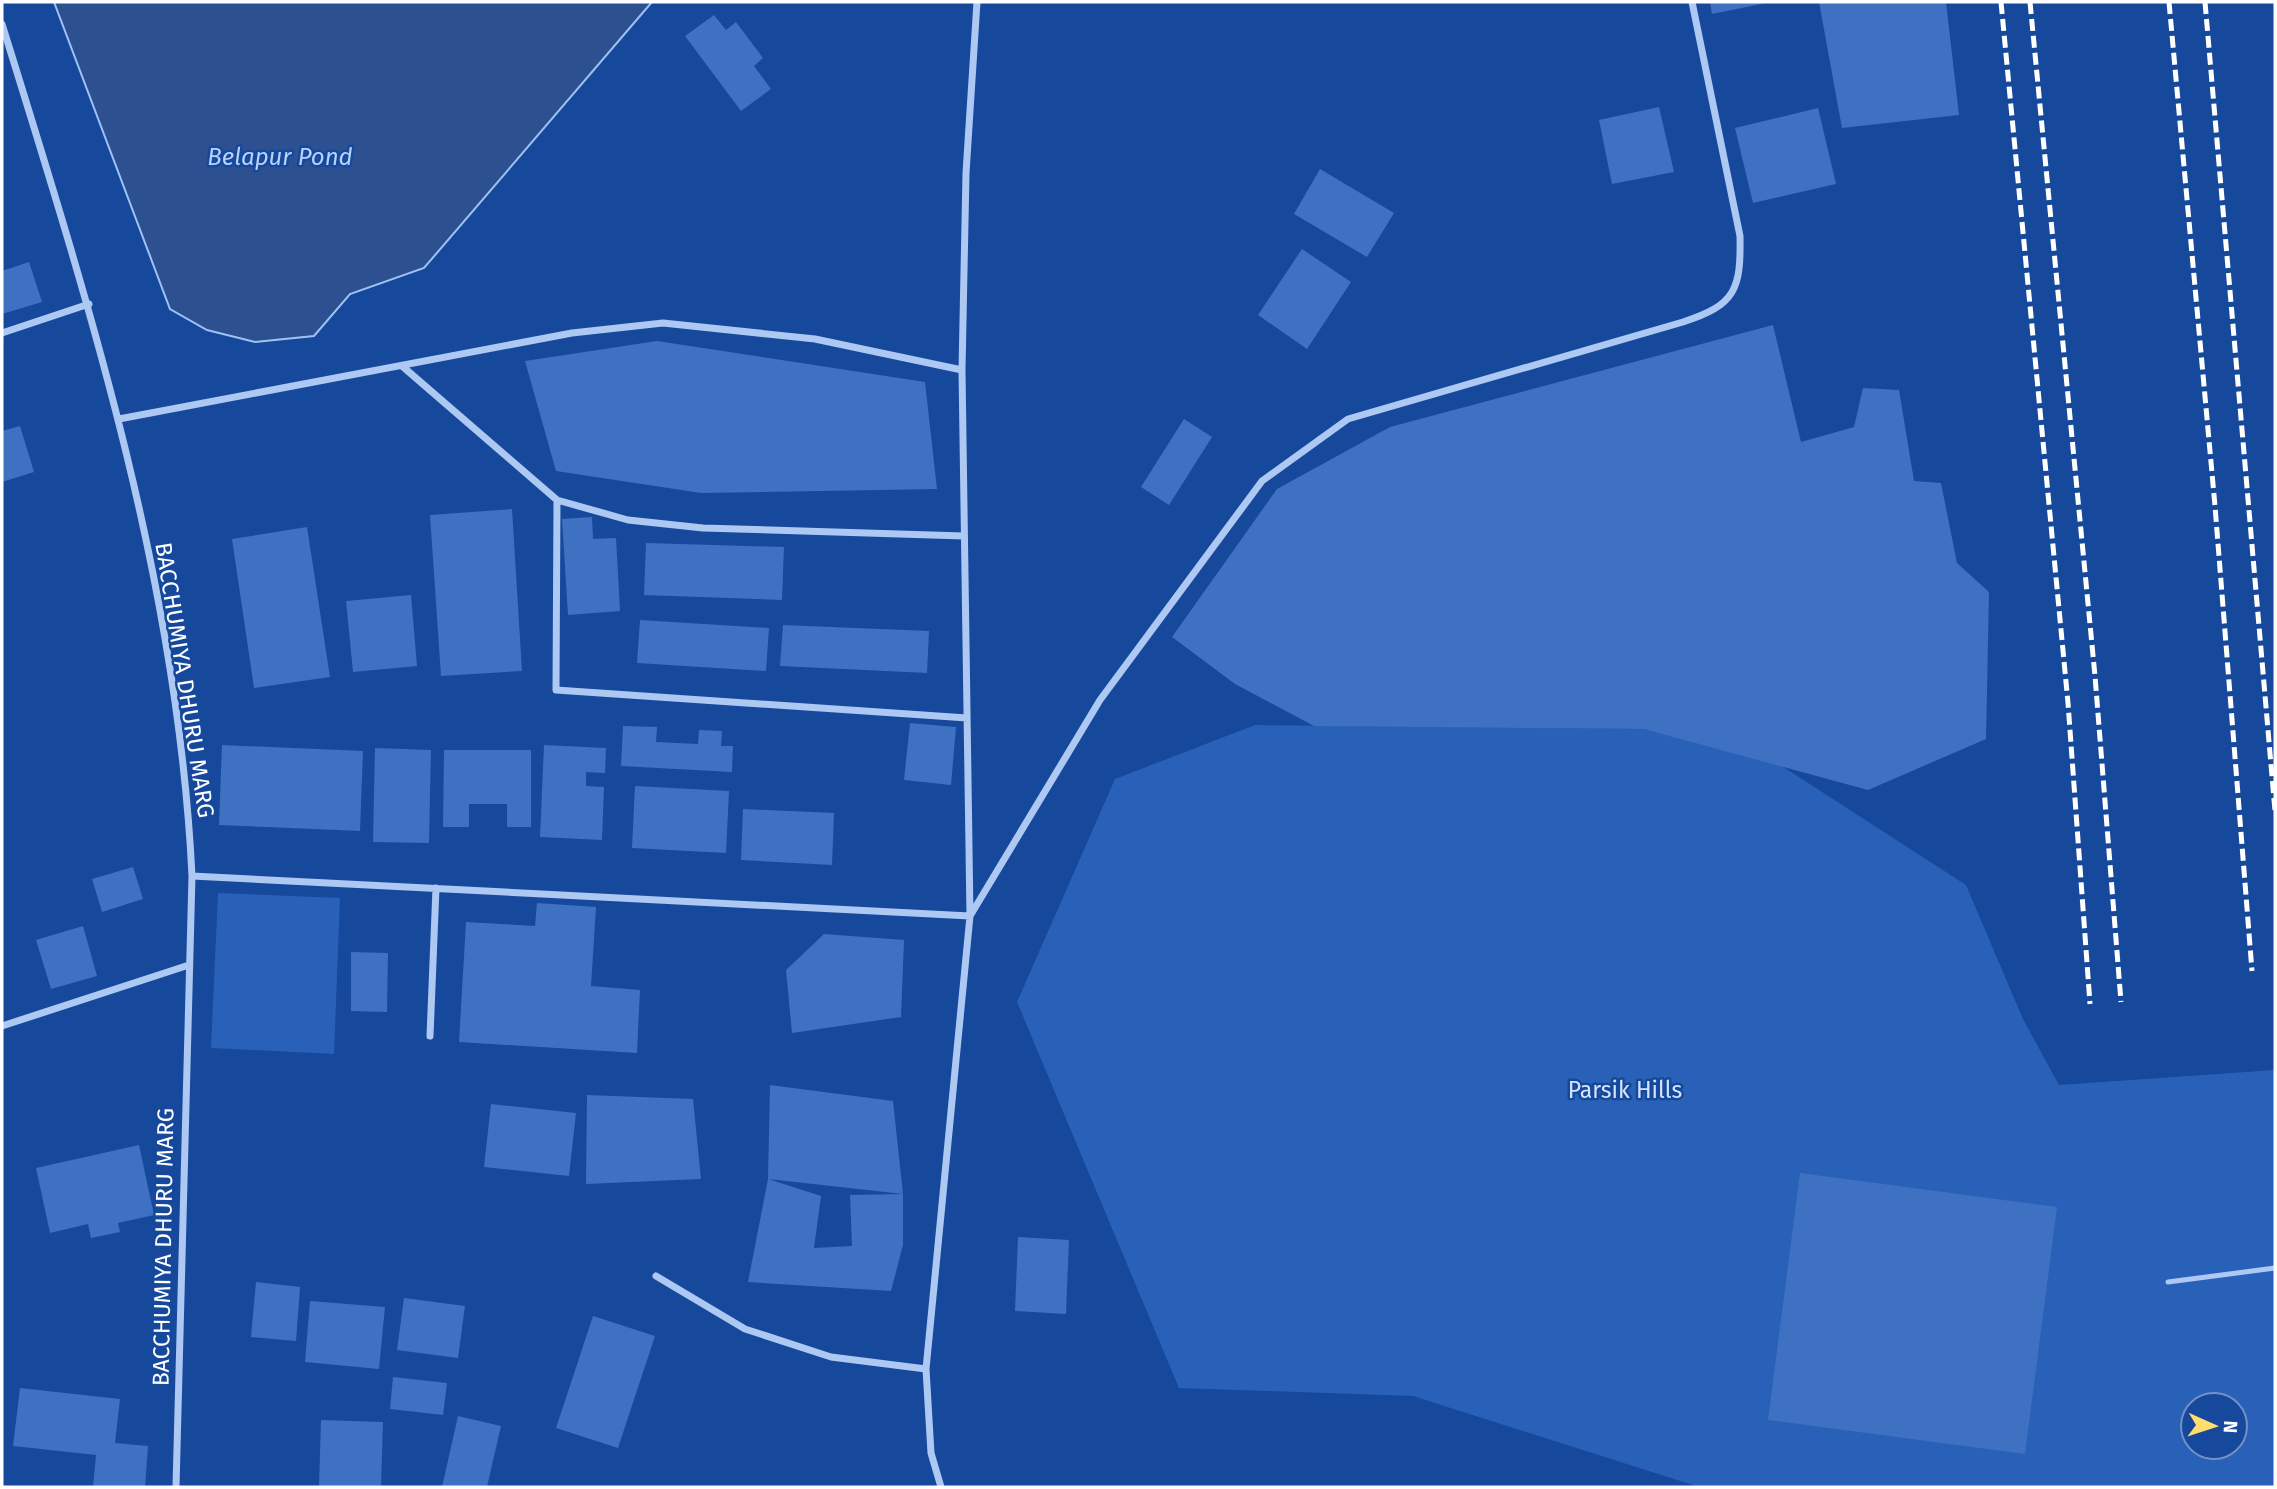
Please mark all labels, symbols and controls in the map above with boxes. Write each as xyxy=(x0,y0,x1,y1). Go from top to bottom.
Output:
water label: Belapur Pond xyxy=(207,143,353,171)
street label: BACCHUMIYA DHURU MARG xyxy=(149,540,221,820)
park label: Parsik Hills xyxy=(1568,1076,1682,1104)
street label: BACCHUMIYA DHURU MARG xyxy=(147,1108,179,1386)
north arrow xyxy=(2179,1391,2249,1461)
text: N xyxy=(2219,1420,2242,1434)

